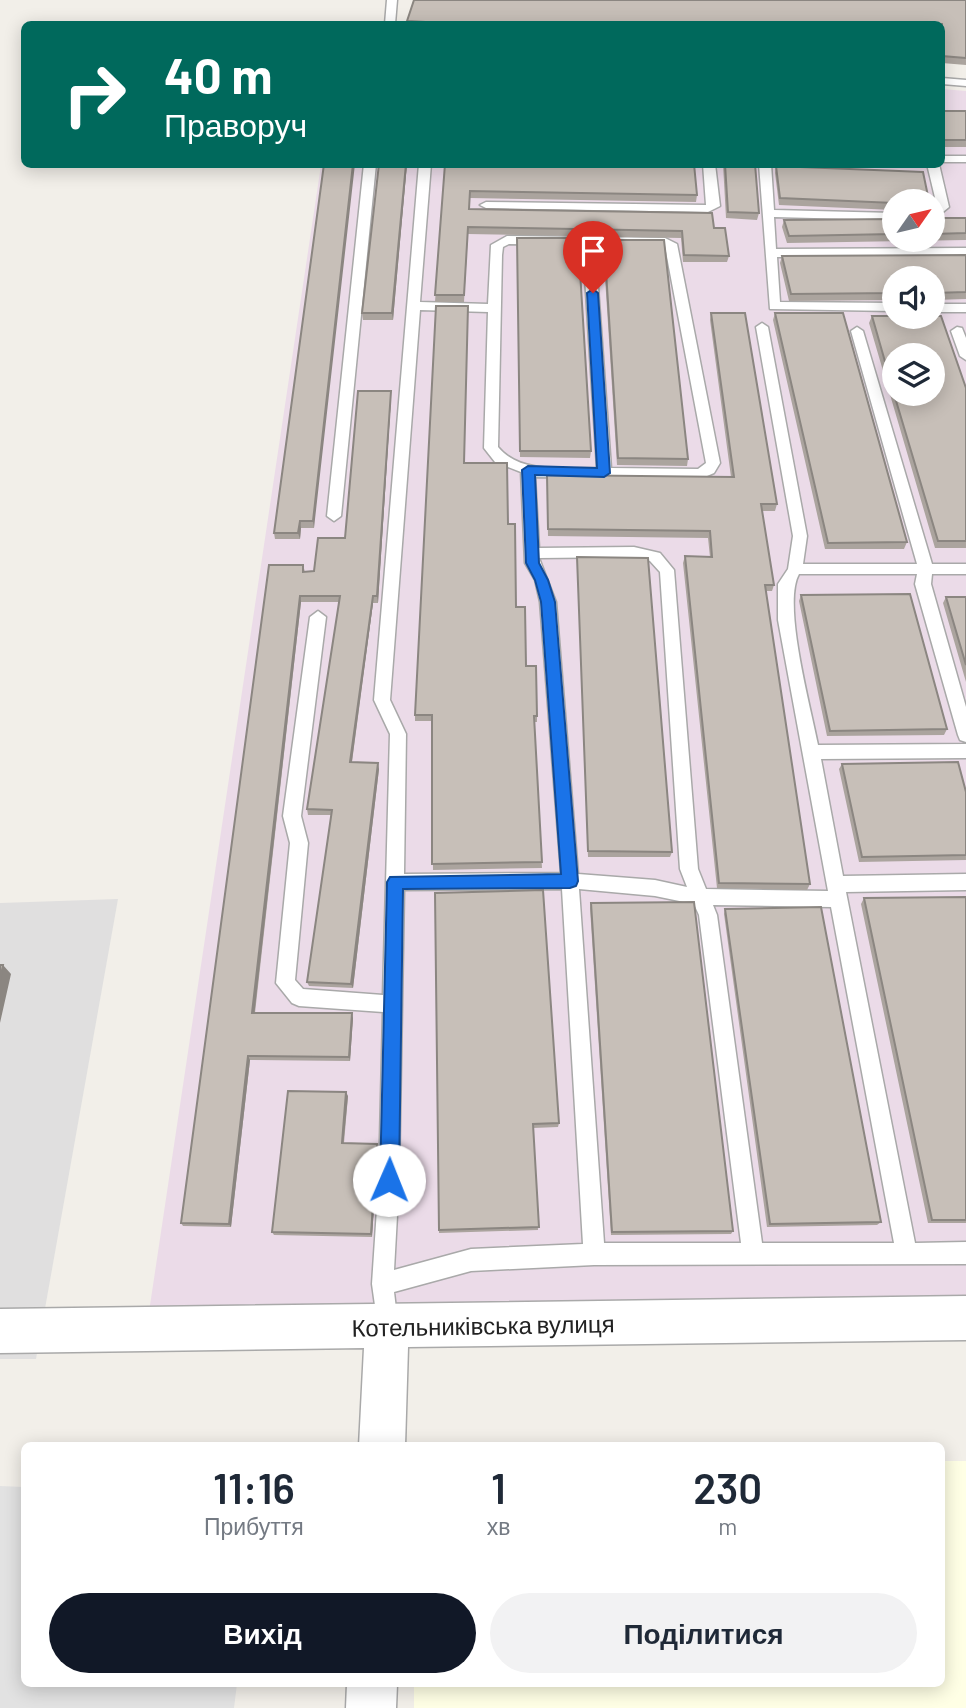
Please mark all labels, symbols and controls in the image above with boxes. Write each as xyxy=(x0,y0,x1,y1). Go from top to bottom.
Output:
text: 40 m xyxy=(164,45,272,104)
icon: right xyxy=(49,49,140,140)
text: Праворуч xyxy=(164,105,307,143)
north arrow xyxy=(882,189,945,252)
map controls xyxy=(882,189,945,406)
pin xyxy=(563,221,623,293)
icon: arrive xyxy=(574,232,612,270)
button: sound xyxy=(882,266,945,329)
button: layers xyxy=(882,343,945,406)
position arrow xyxy=(352,1143,426,1217)
street label: Котельниківська вулиця xyxy=(351,1308,615,1342)
text: 11:16 xyxy=(213,1462,295,1512)
text: 1 xyxy=(491,1462,506,1512)
text: 230 xyxy=(693,1462,762,1512)
text: Прибуття xyxy=(204,1512,304,1540)
text: хв xyxy=(487,1512,510,1540)
text: m xyxy=(718,1512,737,1540)
button: Вихід xyxy=(49,1593,476,1673)
button: Поділитися xyxy=(490,1593,917,1673)

